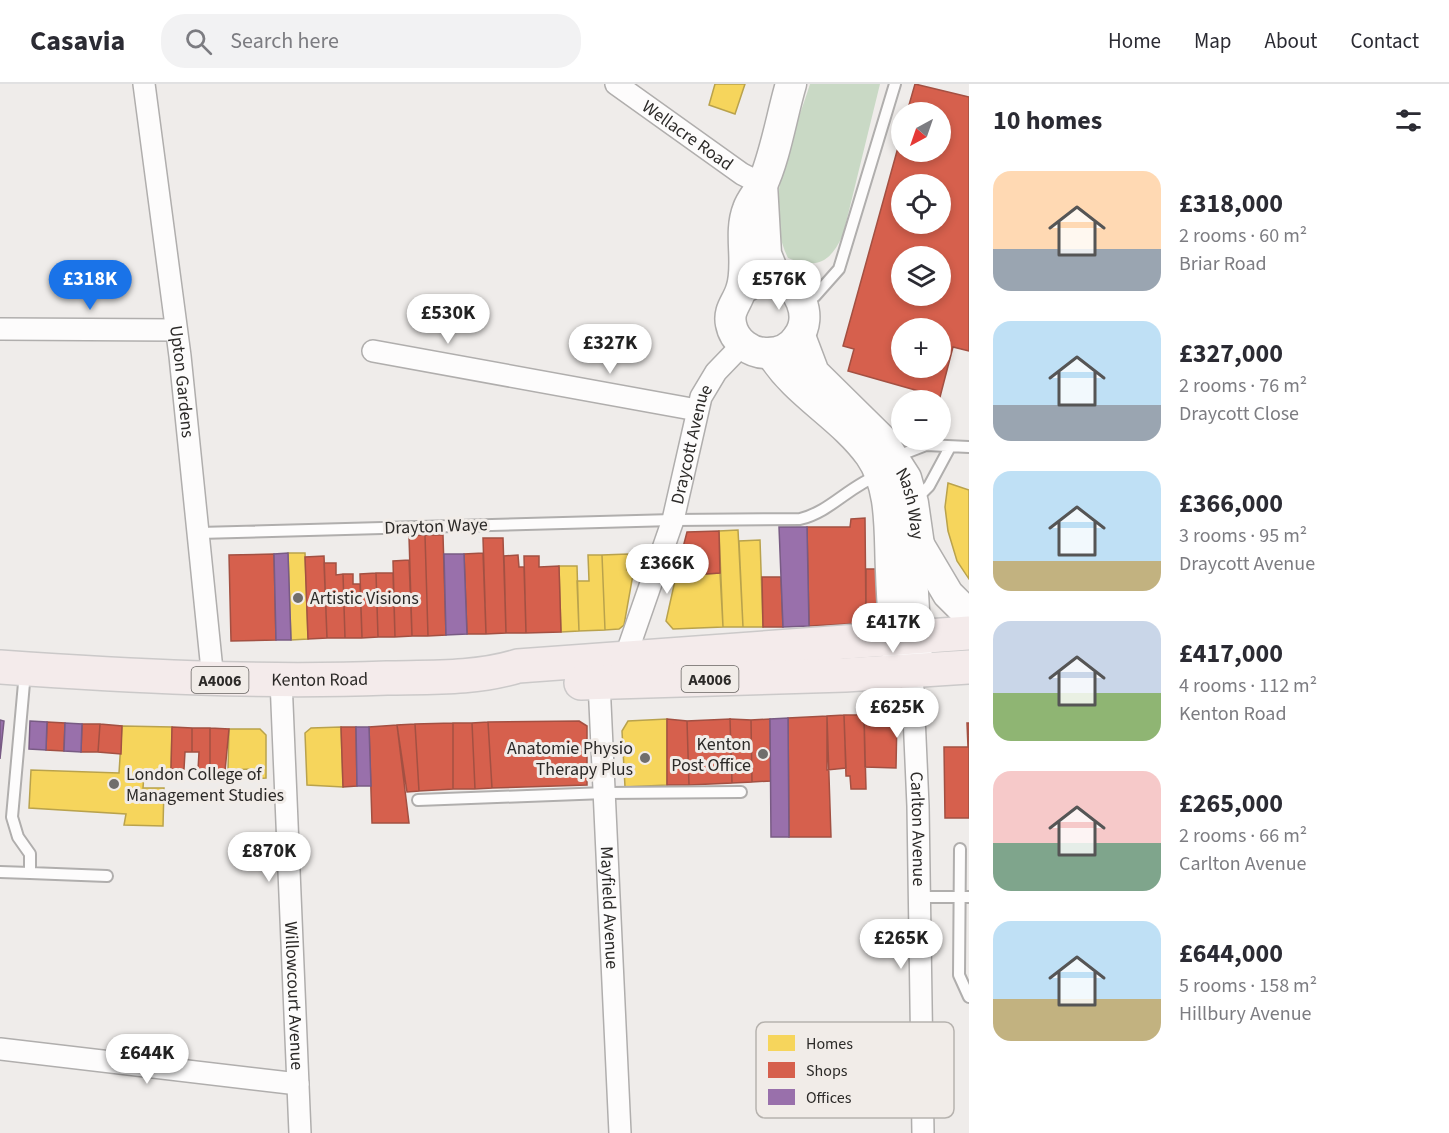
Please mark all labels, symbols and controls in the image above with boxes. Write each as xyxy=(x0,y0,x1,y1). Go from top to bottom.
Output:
search box xyxy=(161,14,581,68)
text: Casavia xyxy=(30,21,125,61)
icon: search xyxy=(182,25,215,58)
text: Search here xyxy=(230,25,339,57)
text: Home xyxy=(1108,26,1161,56)
text: Map xyxy=(1194,26,1232,56)
text: About xyxy=(1265,26,1317,56)
text: Contact xyxy=(1350,26,1419,56)
street label: Wellacre Road xyxy=(637,94,738,177)
north arrow xyxy=(891,102,951,162)
map controls xyxy=(891,102,951,450)
text: 10 homes xyxy=(993,102,1102,139)
icon: filters xyxy=(1392,104,1425,137)
button: locate xyxy=(891,174,951,234)
text: £318,000 xyxy=(1179,185,1283,222)
icon: home xyxy=(1041,195,1113,267)
text: 2 rooms · 60 m² xyxy=(1179,222,1307,250)
button: layers xyxy=(891,246,951,306)
text: Briar Road xyxy=(1179,250,1267,278)
pin: £318K xyxy=(48,260,132,311)
pin: £576K xyxy=(737,260,821,311)
text: £318K xyxy=(63,265,117,293)
text: £576K xyxy=(752,265,806,293)
pin: £530K xyxy=(406,294,490,345)
text: £530K xyxy=(421,299,475,327)
button: + xyxy=(891,318,951,378)
street label: Upton Gardens xyxy=(163,324,200,439)
pin: £327K xyxy=(568,324,652,375)
text: £327K xyxy=(583,329,637,357)
text: £327,000 xyxy=(1179,335,1283,372)
icon: home xyxy=(1041,345,1113,417)
text: 2 rooms · 76 m² xyxy=(1179,372,1307,400)
street label: Draycott Avenue xyxy=(665,380,719,507)
button: − xyxy=(891,390,951,450)
text: Draycott Close xyxy=(1179,400,1299,428)
street label: Nash Way xyxy=(889,463,930,542)
text: £366,000 xyxy=(1179,485,1283,522)
icon: home xyxy=(1041,495,1113,567)
street label: Drayton Waye xyxy=(384,512,488,541)
text: 3 rooms · 95 m² xyxy=(1179,522,1307,550)
pin: £366K xyxy=(625,544,709,595)
text: £366K xyxy=(640,549,694,577)
text: Draycott Avenue xyxy=(1179,550,1315,578)
place label: Artistic Visions xyxy=(310,586,419,611)
marker: Artistic Visions xyxy=(291,591,305,605)
pin: £417K xyxy=(851,603,935,654)
text: £417K xyxy=(866,608,920,636)
text: £417,000 xyxy=(1179,635,1283,672)
icon: home xyxy=(1041,645,1113,717)
road number: A4006 xyxy=(682,666,738,692)
road number: A4006 xyxy=(192,667,248,693)
street label: Kenton Road xyxy=(271,667,368,693)
text: 4 rooms · 112 m² xyxy=(1179,672,1317,700)
pin: £625K xyxy=(855,688,939,739)
text: £625K xyxy=(870,693,924,721)
text: Kenton Road xyxy=(1179,700,1286,728)
place label: Kenton Post Office xyxy=(671,732,751,778)
place label: Anatomie Physio Therapy Plus xyxy=(507,736,633,782)
marker: Kenton Post Office xyxy=(756,747,770,761)
marker: Anatomie Physio Therapy Plus xyxy=(638,751,652,765)
place label: London College of Management Studies xyxy=(126,762,284,808)
street label: Carlton Avenue xyxy=(903,771,931,887)
marker: London College of Management Studies xyxy=(107,777,121,791)
text: £265,000 xyxy=(1179,785,1283,822)
icon: home xyxy=(1041,795,1113,867)
text: 2 rooms · 66 m² xyxy=(1179,822,1307,850)
pin: £870K xyxy=(227,832,311,883)
text: £870K xyxy=(242,837,296,865)
street label: Mayfield Avenue xyxy=(594,846,624,970)
text: Carlton Avenue xyxy=(1179,850,1306,878)
pin: £265K xyxy=(859,919,943,970)
street label: Willowcourt Avenue xyxy=(278,921,309,1071)
text: £265K xyxy=(874,924,928,952)
text: £644,000 xyxy=(1179,935,1283,972)
icon: home xyxy=(1041,945,1113,1017)
text: 5 rooms · 158 m² xyxy=(1179,972,1317,1000)
text: Hillbury Avenue xyxy=(1179,1000,1312,1028)
legend xyxy=(756,1022,954,1118)
text: Homes xyxy=(806,1033,853,1055)
pin: £644K xyxy=(105,1034,189,1085)
text: £644K xyxy=(120,1039,174,1067)
text: Shops xyxy=(806,1060,848,1082)
text: Offices xyxy=(806,1087,852,1109)

